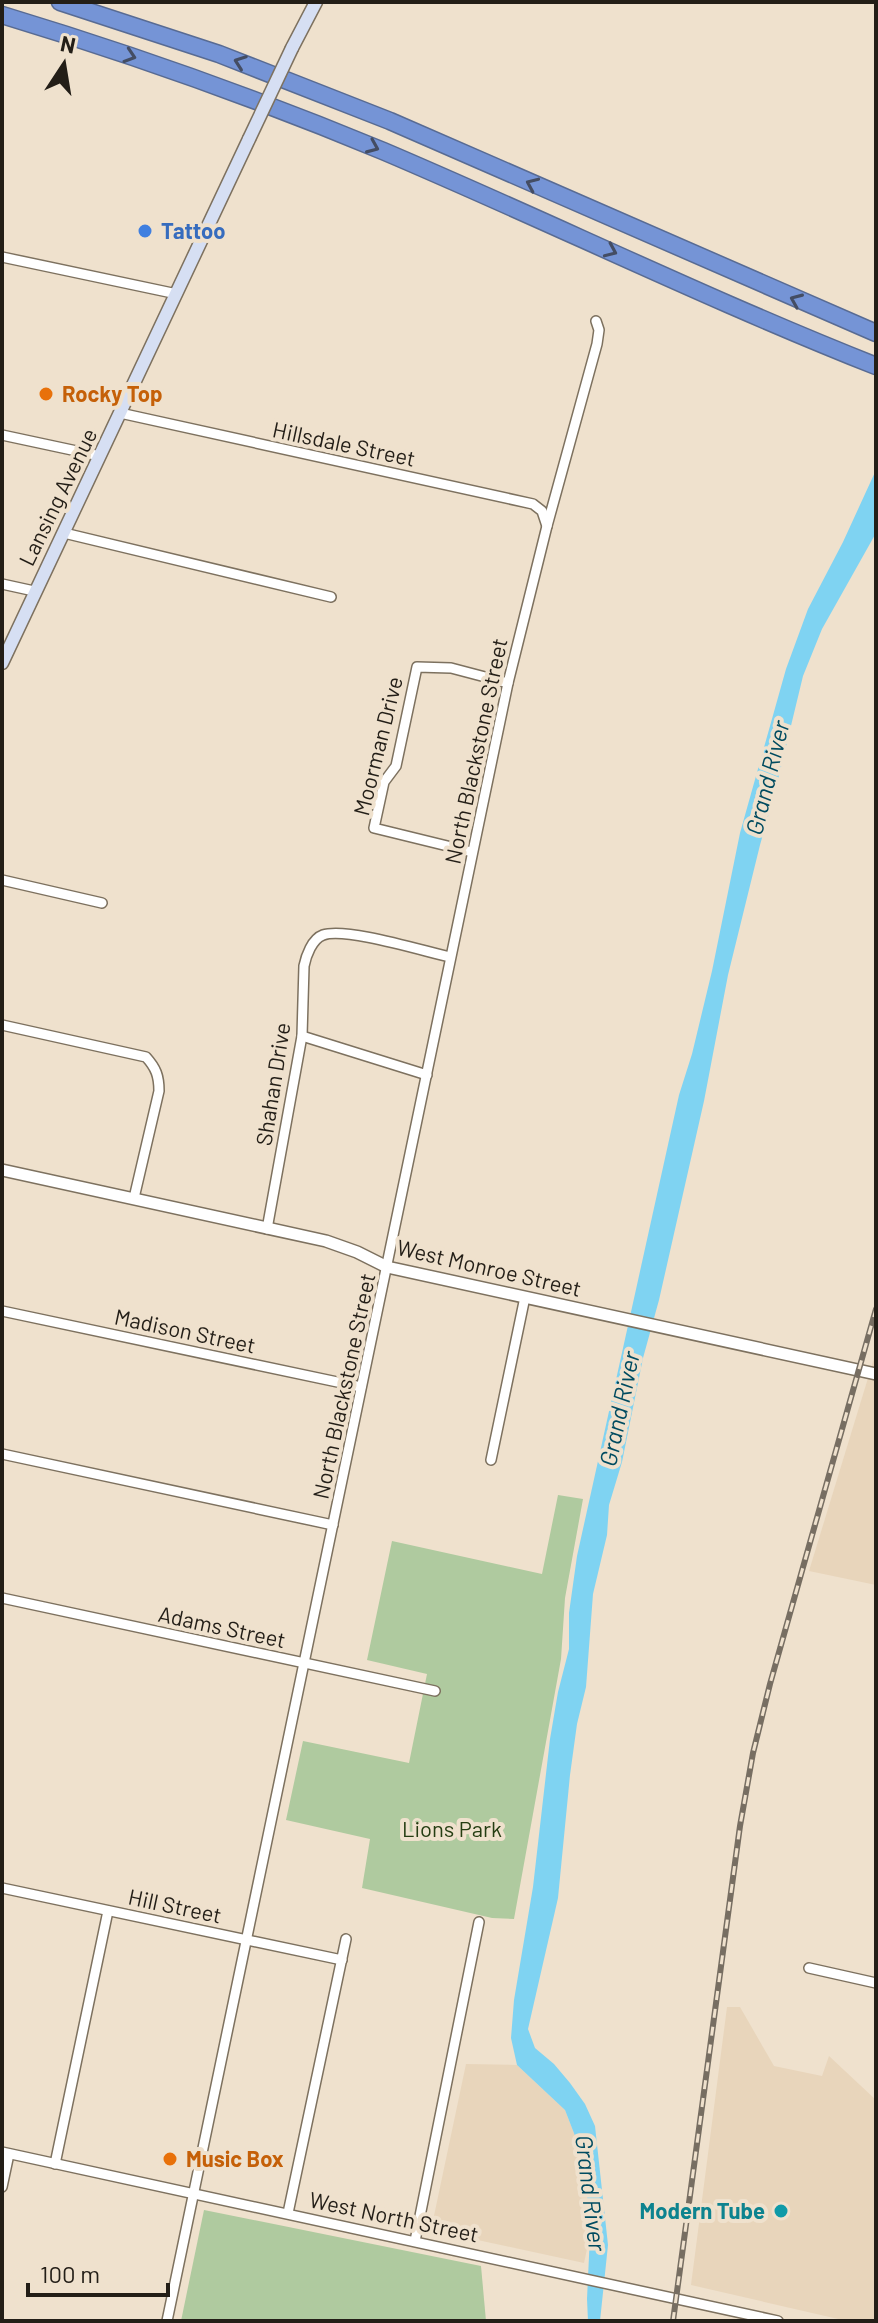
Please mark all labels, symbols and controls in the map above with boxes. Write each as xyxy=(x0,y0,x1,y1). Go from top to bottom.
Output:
north arrow xyxy=(24,24,104,104)
text: N xyxy=(59,29,78,58)
one-way arrow xyxy=(122,46,136,62)
one-way arrow xyxy=(234,56,248,72)
one-way arrow xyxy=(365,137,379,154)
one-way arrow xyxy=(526,177,540,193)
place label: Tattoo xyxy=(161,217,226,243)
marker: Tattoo xyxy=(136,222,154,240)
one-way arrow xyxy=(603,242,617,258)
one-way arrow xyxy=(790,293,804,309)
place label: Rocky Top xyxy=(62,380,162,406)
marker: Rocky Top xyxy=(37,385,55,403)
street label: Hillsdale Street xyxy=(270,415,418,471)
street label: Lansing Avenue xyxy=(13,424,102,570)
street label: North Blackstone Street xyxy=(438,636,512,866)
street label: Moorman Drive xyxy=(347,674,407,818)
water label: Grand River xyxy=(738,716,795,838)
street label: Shahan Drive xyxy=(249,1020,295,1147)
street label: West Monroe Street xyxy=(395,1233,584,1301)
street label: North Blackstone Street xyxy=(306,1271,380,1501)
street label: Madison Street xyxy=(112,1302,258,1358)
water label: Grand River xyxy=(592,1347,645,1469)
street label: Adams Street xyxy=(156,1600,288,1652)
park label: Lions Park xyxy=(402,1815,502,1841)
street label: Hill Street xyxy=(126,1882,224,1928)
water label: Grand River xyxy=(570,2133,613,2254)
place label: Music Box xyxy=(186,2145,284,2171)
marker: Music Box xyxy=(161,2150,179,2168)
street label: West North Street xyxy=(307,2185,481,2247)
place label: Modern Tube xyxy=(639,2197,765,2223)
marker: Modern Tube xyxy=(772,2202,790,2220)
scale bar xyxy=(28,2247,168,2297)
text: 100 m xyxy=(40,2259,100,2288)

